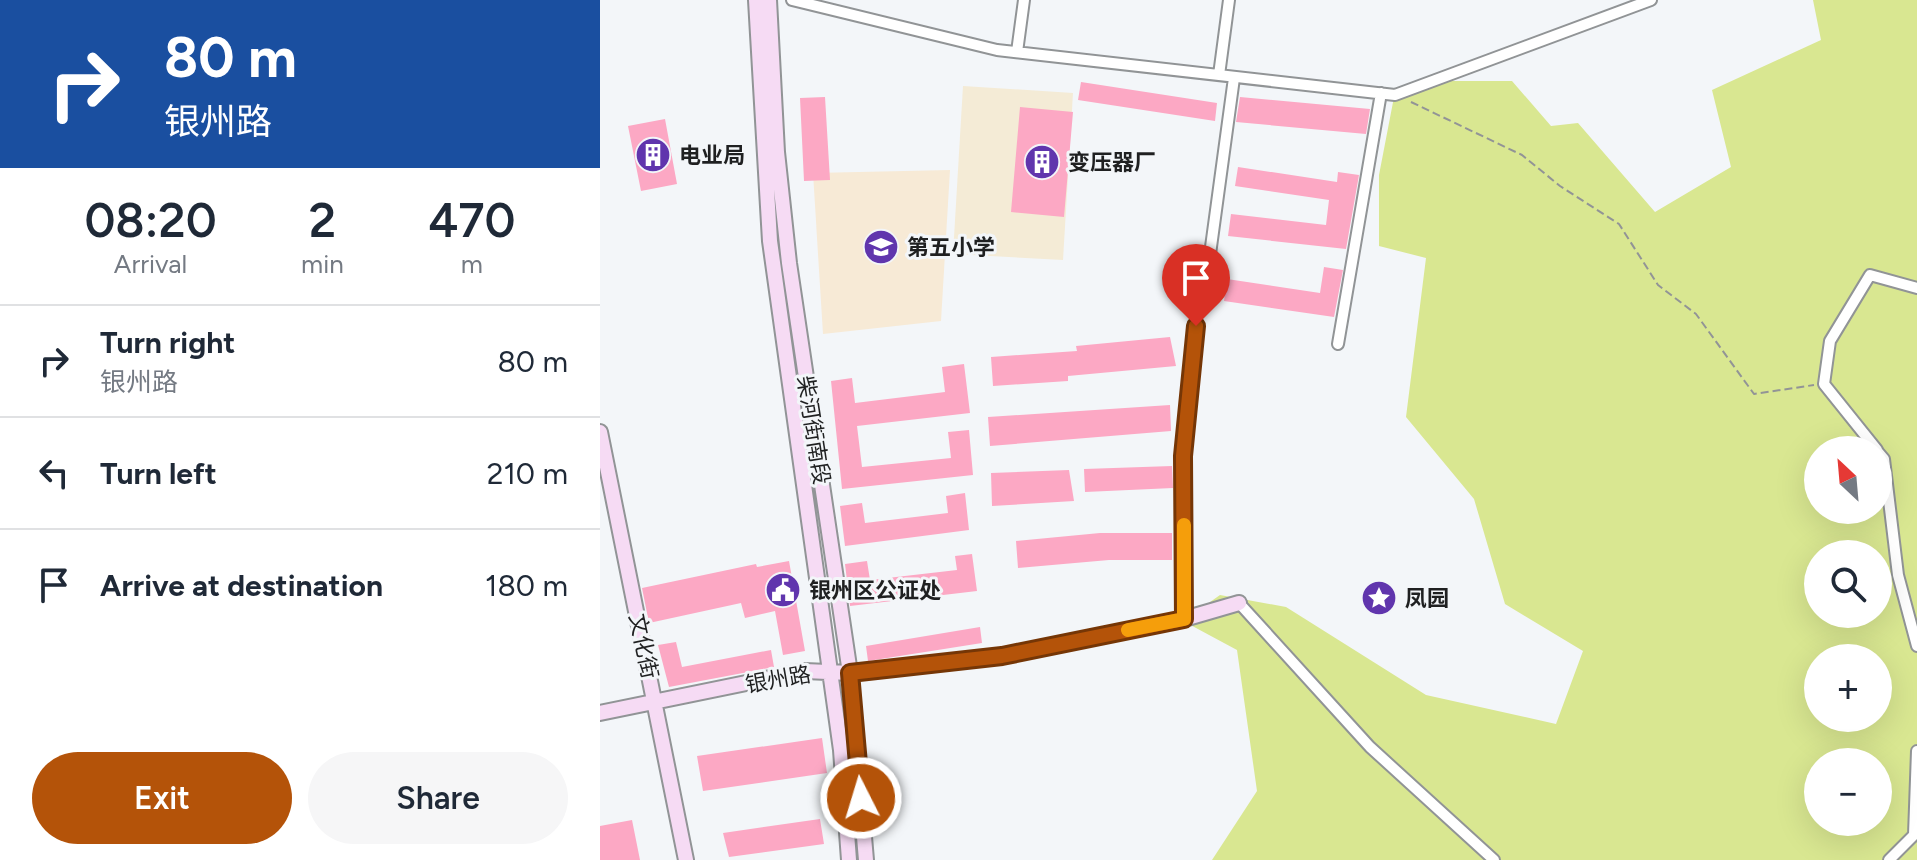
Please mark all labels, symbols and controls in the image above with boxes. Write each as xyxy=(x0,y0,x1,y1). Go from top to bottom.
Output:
text: 80 m xyxy=(164,24,297,91)
icon: right xyxy=(32,32,136,136)
text: 银州路 xyxy=(164,100,272,143)
building icon: 电业局 xyxy=(634,136,672,174)
place label: 电业局 xyxy=(679,142,745,169)
building icon: 变压器厂 xyxy=(1023,143,1061,181)
place label: 变压器厂 xyxy=(1068,149,1156,176)
text: 08:20 xyxy=(84,191,217,249)
text: 2 xyxy=(309,191,336,249)
text: 470 xyxy=(428,191,516,249)
school or university icon: 第五小学 xyxy=(862,228,900,266)
place label: 第五小学 xyxy=(907,234,995,261)
pin xyxy=(1162,244,1230,326)
text: Arrival xyxy=(114,248,187,280)
text: min xyxy=(301,248,344,280)
text: m xyxy=(461,248,483,280)
icon: arrive xyxy=(1174,256,1218,300)
text: Turn right xyxy=(100,324,235,361)
icon: right xyxy=(32,339,76,383)
text: 80 m xyxy=(497,343,568,380)
text: 银州路 xyxy=(100,366,178,398)
street label: 柴河街南段 xyxy=(792,374,835,487)
north arrow xyxy=(1804,436,1892,524)
map controls xyxy=(1804,436,1892,836)
icon: left xyxy=(32,451,76,495)
text: Turn left xyxy=(100,455,217,492)
text: 210 m xyxy=(487,455,568,492)
button: search xyxy=(1804,540,1892,628)
icon: arrive xyxy=(32,563,76,607)
text: Arrive at destination xyxy=(100,567,383,604)
text: 180 m xyxy=(485,567,568,604)
public building icon: 银州区公证处 xyxy=(764,571,802,609)
place label: 银州区公证处 xyxy=(809,577,941,604)
place icon: 凤园 xyxy=(1360,579,1398,617)
place label: 凤园 xyxy=(1405,585,1449,612)
street label: 文化街 xyxy=(623,611,664,681)
button: + xyxy=(1804,644,1892,732)
street label: 银州路 xyxy=(743,660,813,699)
button: − xyxy=(1804,748,1892,836)
button: Exit xyxy=(32,752,292,844)
button: Share xyxy=(308,752,568,844)
position arrow xyxy=(819,756,903,840)

